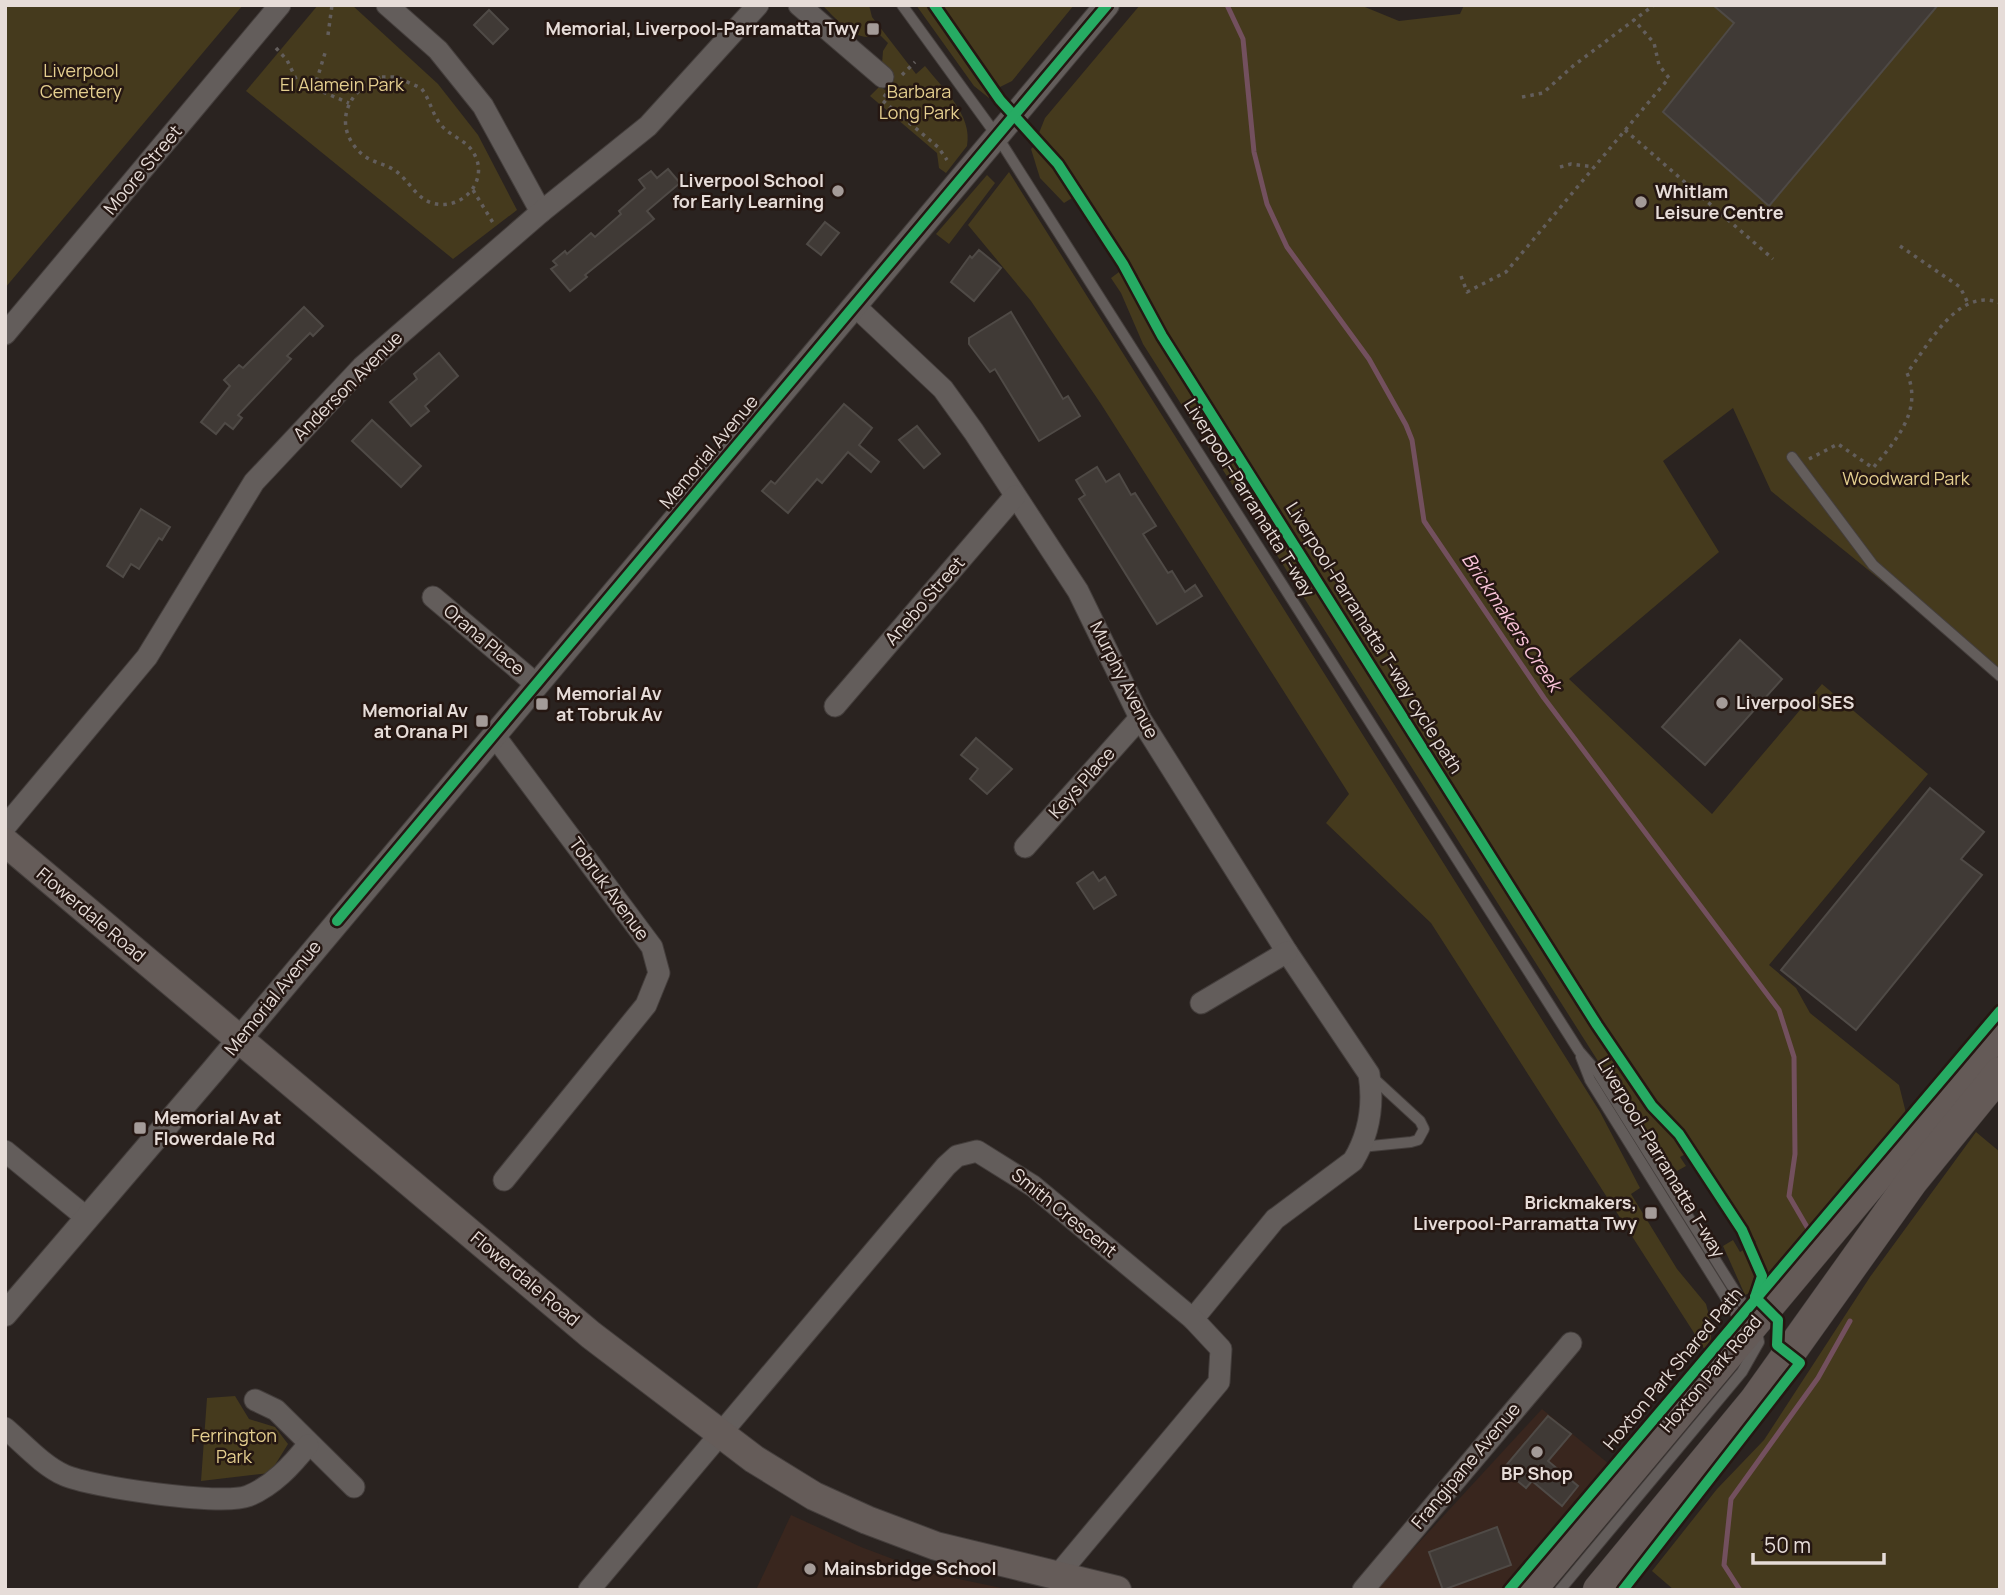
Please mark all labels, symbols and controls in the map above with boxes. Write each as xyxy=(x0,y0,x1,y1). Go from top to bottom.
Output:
place label: Memorial, Liverpool-Parramatta Twy xyxy=(546,16,859,40)
marker: Memorial, Liverpool-Parramatta Twy xyxy=(865,21,881,37)
park label: Liverpool Cemetery xyxy=(40,58,123,103)
park label: El Alamein Park xyxy=(280,72,405,96)
park label: Barbara Long Park xyxy=(879,79,960,124)
street label: Moore Street xyxy=(98,120,187,219)
place label: Liverpool School for Early Learning xyxy=(672,168,824,213)
place label: Whitlam Leisure Centre xyxy=(1655,179,1784,224)
marker: Liverpool School for Early Learning xyxy=(830,183,846,199)
marker: Whitlam Leisure Centre xyxy=(1633,194,1649,210)
street label: Anderson Avenue xyxy=(287,325,407,445)
street label: Memorial Avenue xyxy=(654,389,763,513)
street label: Liverpool–Parramatta T-way xyxy=(1179,394,1321,601)
park label: Woodward Park xyxy=(1842,466,1971,490)
street label: Liverpool-Parramatta T-way cycle path xyxy=(1281,497,1469,778)
water label: Brickmakers Creek xyxy=(1456,548,1570,699)
street label: Anebo Street xyxy=(879,551,969,650)
street label: Orana Place xyxy=(439,598,530,680)
street label: Murphy Avenue xyxy=(1085,617,1165,742)
place label: Memorial Av at Tobruk Av xyxy=(556,681,663,726)
place label: Liverpool SES xyxy=(1736,690,1854,714)
marker: Liverpool SES xyxy=(1714,695,1730,711)
marker: Memorial Av at Tobruk Av xyxy=(534,696,550,712)
place label: Memorial Av at Orana Pl xyxy=(362,698,468,743)
marker: Memorial Av at Orana Pl xyxy=(474,713,490,729)
street label: Keys Place xyxy=(1043,742,1120,823)
street label: Tobruk Avenue xyxy=(564,832,655,945)
street label: Flowerdale Road xyxy=(32,861,151,967)
street label: Memorial Avenue xyxy=(218,935,326,1060)
street label: Liverpool–Parramatta T-way xyxy=(1593,1053,1731,1262)
place label: Memorial Av at Flowerdale Rd xyxy=(154,1105,281,1150)
marker: Memorial Av at Flowerdale Rd xyxy=(132,1120,148,1136)
street label: Smith Crescent xyxy=(1007,1162,1122,1262)
place label: Brickmakers, Liverpool-Parramatta Twy xyxy=(1413,1190,1637,1235)
marker: Brickmakers, Liverpool-Parramatta Twy xyxy=(1643,1205,1659,1221)
street label: Flowerdale Road xyxy=(466,1225,585,1331)
street label: Hoxton Park Shared Path xyxy=(1597,1282,1747,1455)
street label: Hoxton Park Road xyxy=(1654,1310,1766,1437)
street label: Frangipane Avenue xyxy=(1405,1397,1525,1534)
park label: Ferrington Park xyxy=(191,1423,277,1468)
marker: BP Shop xyxy=(1529,1444,1545,1460)
place label: BP Shop xyxy=(1501,1461,1573,1485)
scale bar xyxy=(1753,1522,1884,1566)
text: 50 m xyxy=(1764,1531,1811,1559)
place label: Mainsbridge School xyxy=(824,1556,997,1580)
marker: Mainsbridge School xyxy=(802,1561,818,1577)

